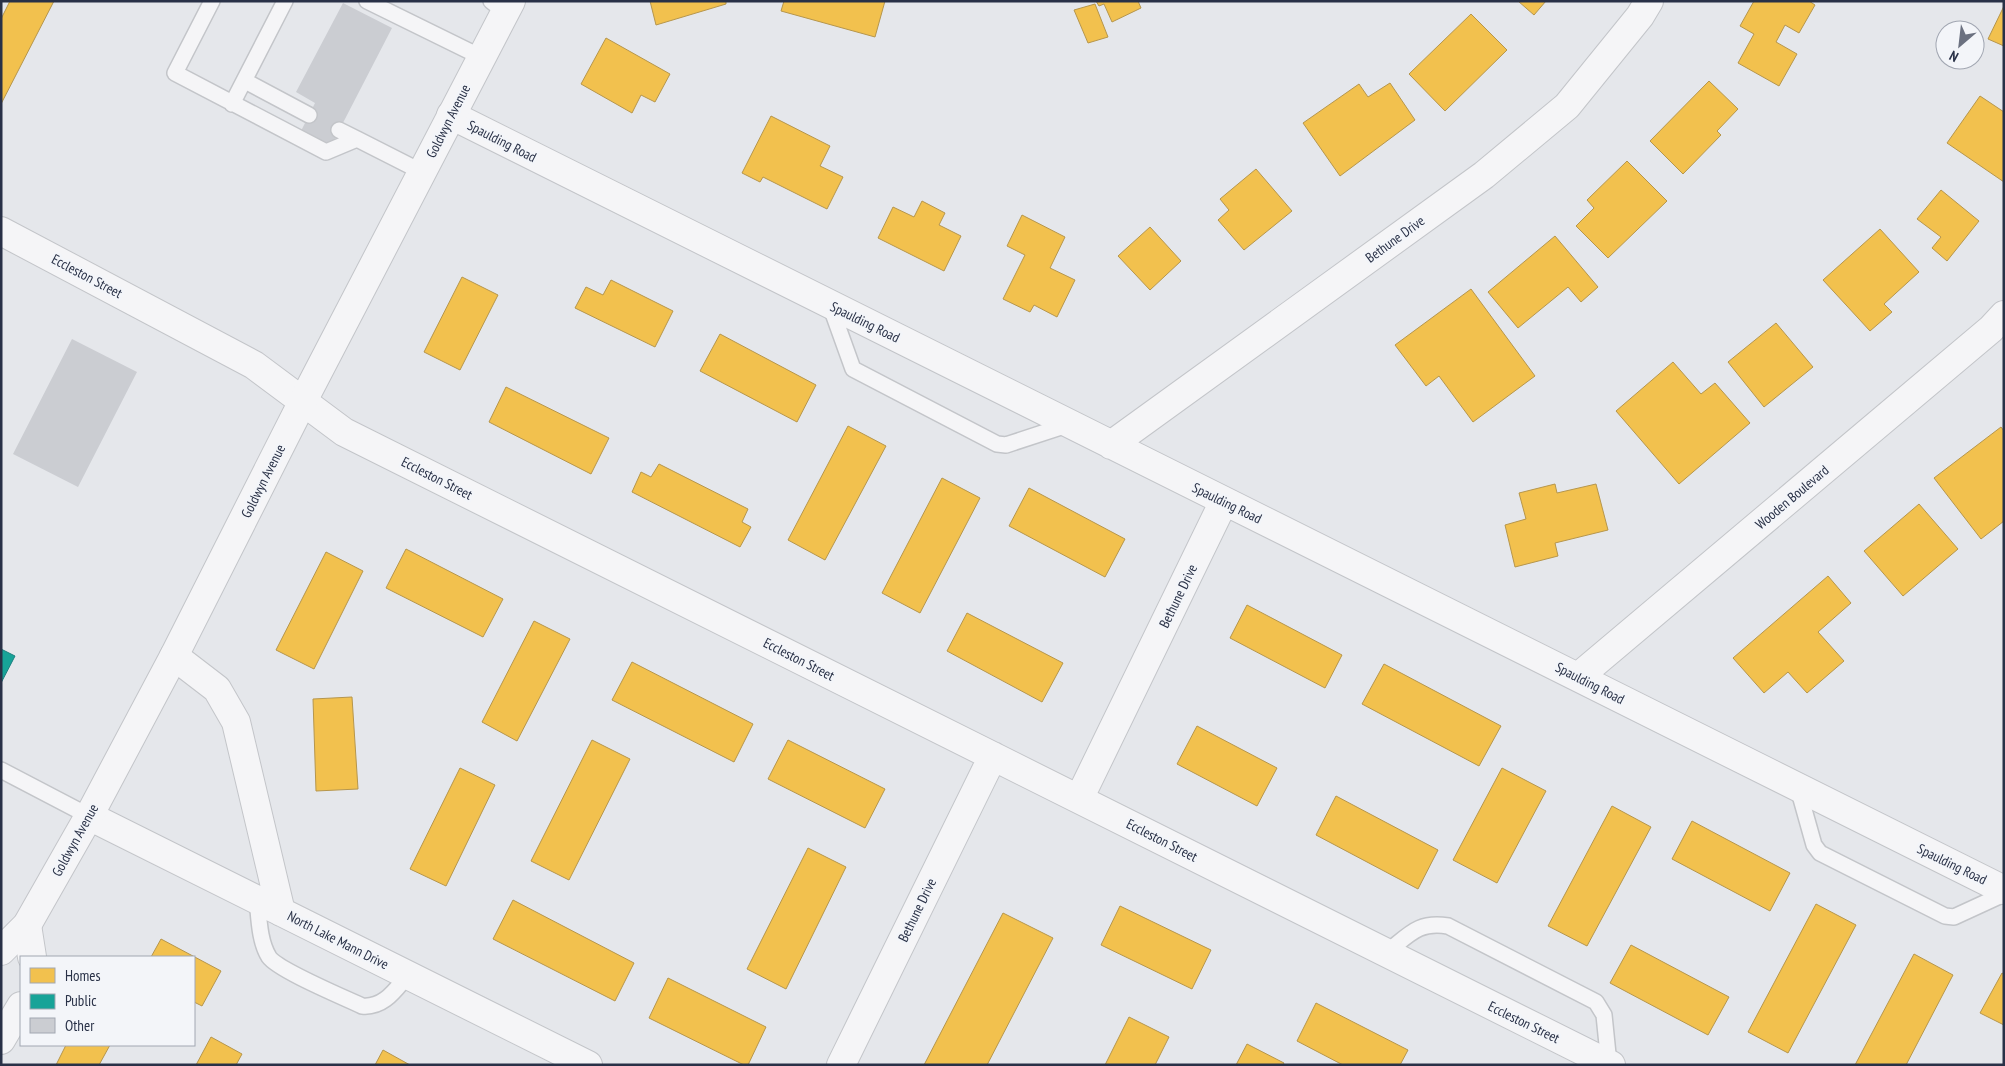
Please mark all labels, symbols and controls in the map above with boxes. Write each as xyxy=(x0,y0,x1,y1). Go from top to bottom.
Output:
north arrow xyxy=(1935,20,1985,70)
text: N xyxy=(1946,47,1961,66)
street label: Goldwyn Avenue xyxy=(422,81,474,161)
street label: Spaulding Road xyxy=(464,116,540,166)
street label: Bethune Drive xyxy=(1362,211,1428,267)
street label: Eccleston Street xyxy=(49,250,126,302)
street label: Spaulding Road xyxy=(827,297,903,347)
street label: Goldwyn Avenue xyxy=(237,441,289,521)
street label: Eccleston Street xyxy=(398,452,476,504)
street label: Wooden Boulevard xyxy=(1752,461,1832,533)
street label: Spaulding Road xyxy=(1189,478,1265,528)
street label: Bethune Drive xyxy=(1155,561,1201,631)
street label: Eccleston Street xyxy=(760,633,838,685)
street label: Spaulding Road xyxy=(1552,658,1628,708)
street label: Goldwyn Avenue xyxy=(48,800,102,879)
street label: Eccleston Street xyxy=(1123,814,1201,866)
street label: Spaulding Road xyxy=(1914,839,1990,889)
street label: Bethune Drive xyxy=(894,875,940,945)
street label: North Lake Mann Drive xyxy=(284,907,392,973)
legend xyxy=(20,956,195,1046)
text: Homes xyxy=(65,966,101,985)
text: Public xyxy=(65,991,97,1010)
street label: Eccleston Street xyxy=(1485,997,1563,1047)
text: Other xyxy=(65,1016,95,1035)

